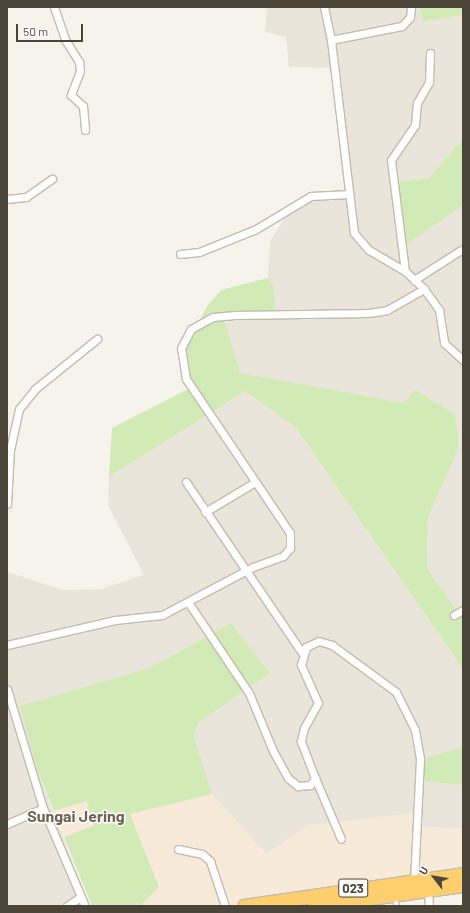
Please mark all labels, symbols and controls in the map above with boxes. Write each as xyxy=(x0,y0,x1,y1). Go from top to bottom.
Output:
scale bar xyxy=(18,16,85,42)
text: 50 m xyxy=(23,24,48,38)
district label: Sungai Jering xyxy=(27,806,125,826)
north arrow xyxy=(414,857,454,897)
text: U xyxy=(416,864,431,877)
road number: 023 xyxy=(338,877,368,899)

